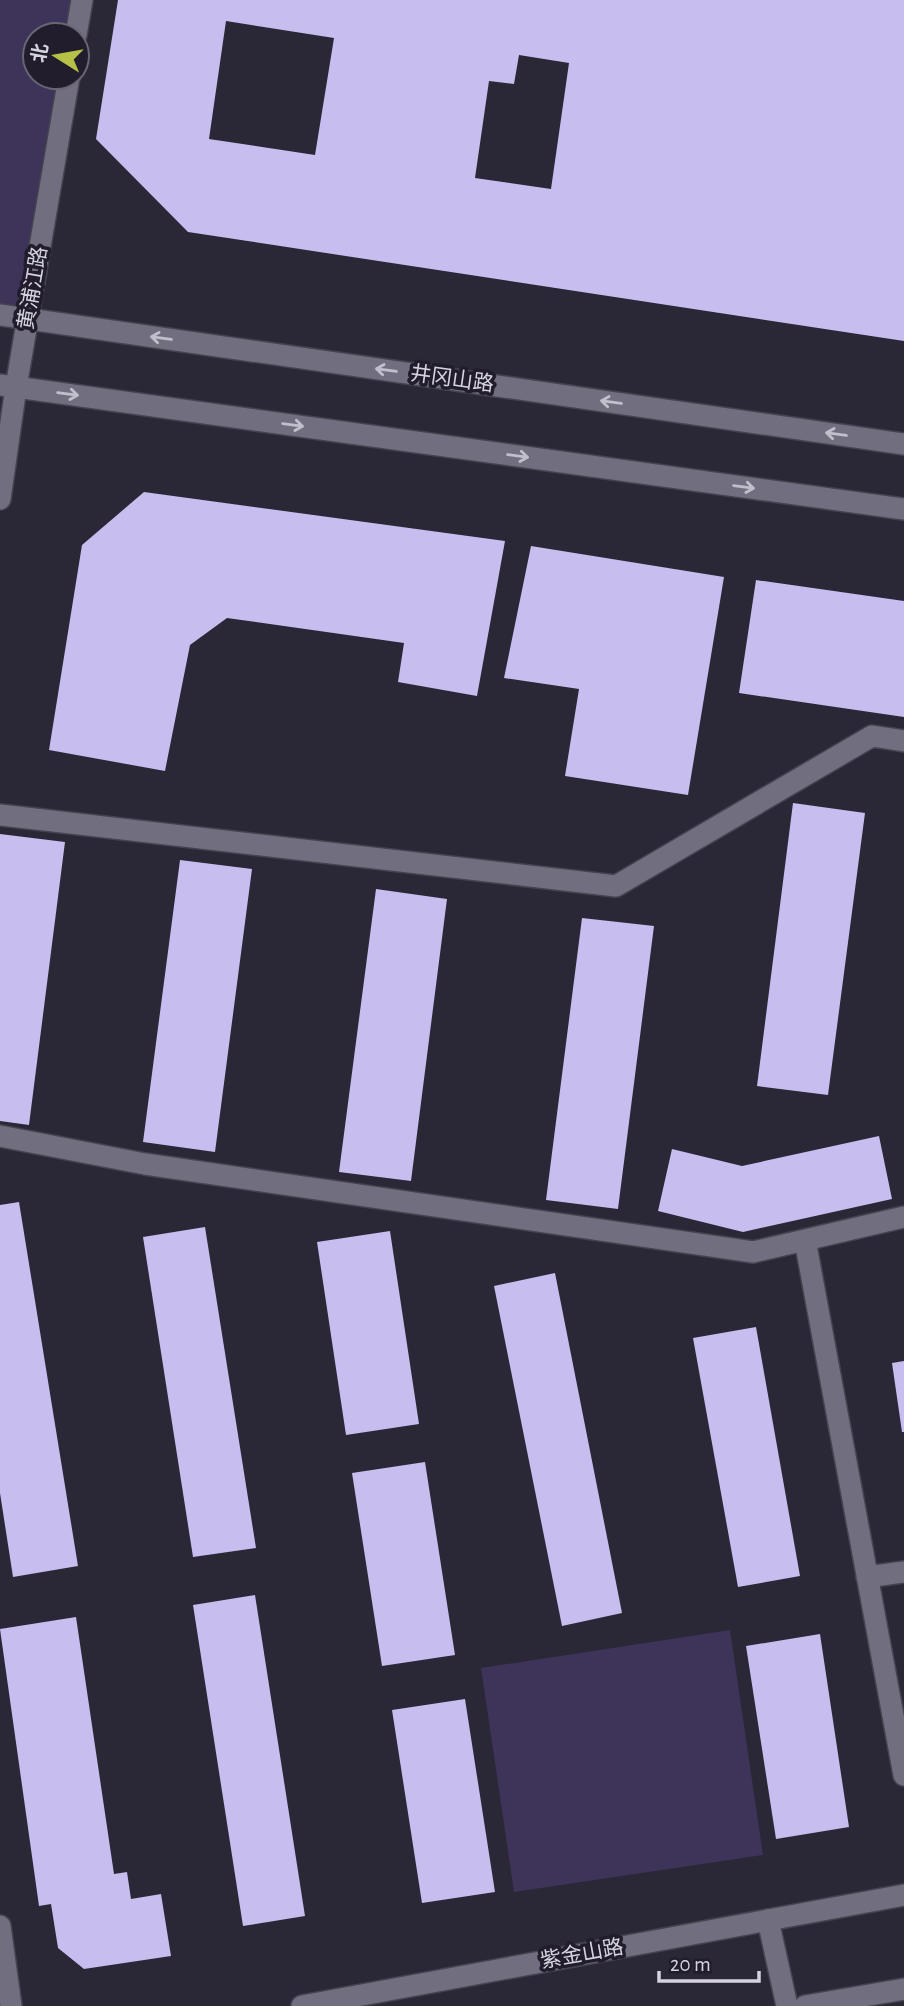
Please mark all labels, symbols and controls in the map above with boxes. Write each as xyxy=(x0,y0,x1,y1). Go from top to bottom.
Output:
north arrow xyxy=(21,21,91,91)
text: 北 xyxy=(29,42,52,64)
street label: 黄浦江路 xyxy=(14,245,51,331)
one-way arrow xyxy=(150,331,173,344)
street label: 井冈山路 xyxy=(409,362,495,395)
one-way arrow xyxy=(375,363,398,376)
one-way arrow xyxy=(56,388,78,401)
one-way arrow xyxy=(600,395,623,408)
one-way arrow xyxy=(281,419,304,432)
one-way arrow xyxy=(826,427,848,440)
one-way arrow xyxy=(507,450,529,463)
one-way arrow xyxy=(732,480,755,493)
street label: 紫金山路 xyxy=(539,1935,625,1972)
scale bar xyxy=(659,1940,759,1984)
text: 20 m xyxy=(670,1954,711,1975)

